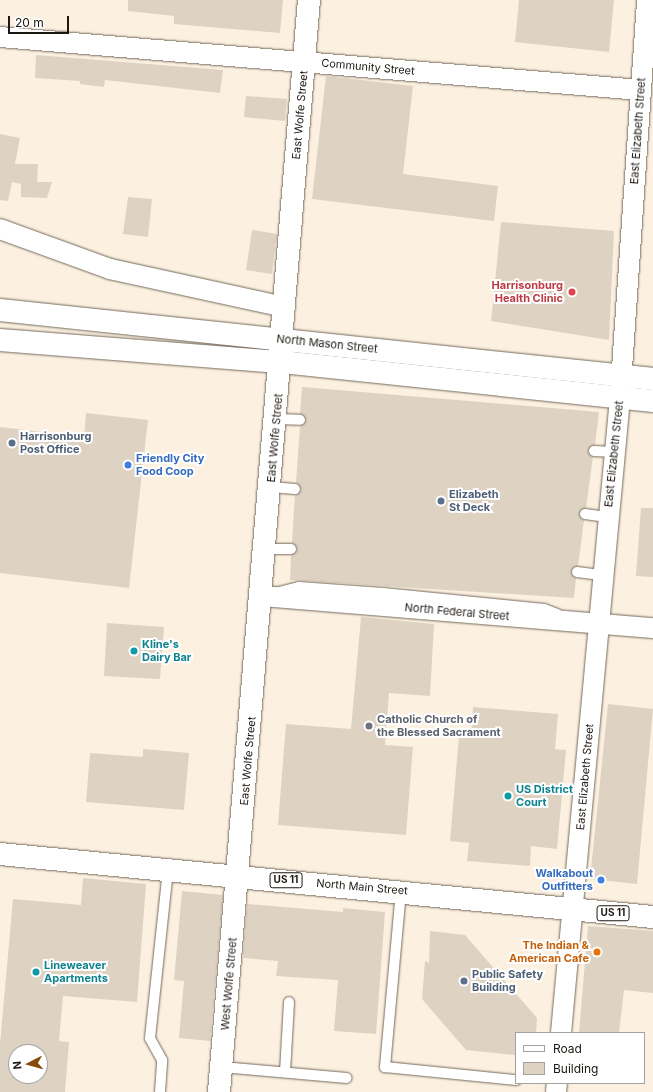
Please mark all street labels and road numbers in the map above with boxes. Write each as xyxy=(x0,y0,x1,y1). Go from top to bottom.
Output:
street label: Community Street xyxy=(321,56,415,78)
street label: East Wolfe Street xyxy=(290,70,310,160)
street label: East Elizabeth Street xyxy=(628,77,648,185)
street label: North Mason Street xyxy=(276,332,378,356)
street label: East Wolfe Street xyxy=(265,393,285,483)
street label: East Elizabeth Street xyxy=(602,400,626,508)
street label: North Federal Street xyxy=(404,601,510,623)
street label: East Wolfe Street xyxy=(238,716,258,806)
street label: East Elizabeth Street xyxy=(574,723,596,831)
road number: US 11 xyxy=(269,872,303,888)
street label: North Main Street xyxy=(316,876,408,898)
road number: US 11 xyxy=(596,905,630,921)
street label: West Wolfe Street xyxy=(218,937,240,1031)

